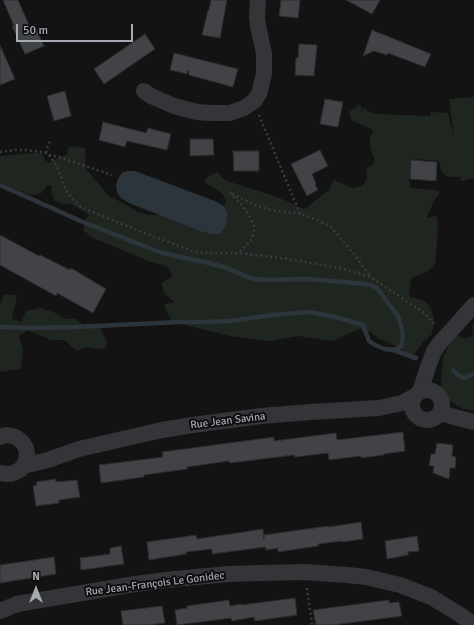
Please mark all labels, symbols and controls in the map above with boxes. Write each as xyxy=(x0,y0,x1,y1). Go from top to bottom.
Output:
scale bar xyxy=(18,16,135,42)
text: 50 m xyxy=(23,23,48,38)
street label: Rue Jean Savina xyxy=(190,410,266,432)
north arrow xyxy=(16,569,56,609)
street label: Rue Jean-François Le Gonidec xyxy=(85,569,225,599)
text: N xyxy=(32,570,40,583)

